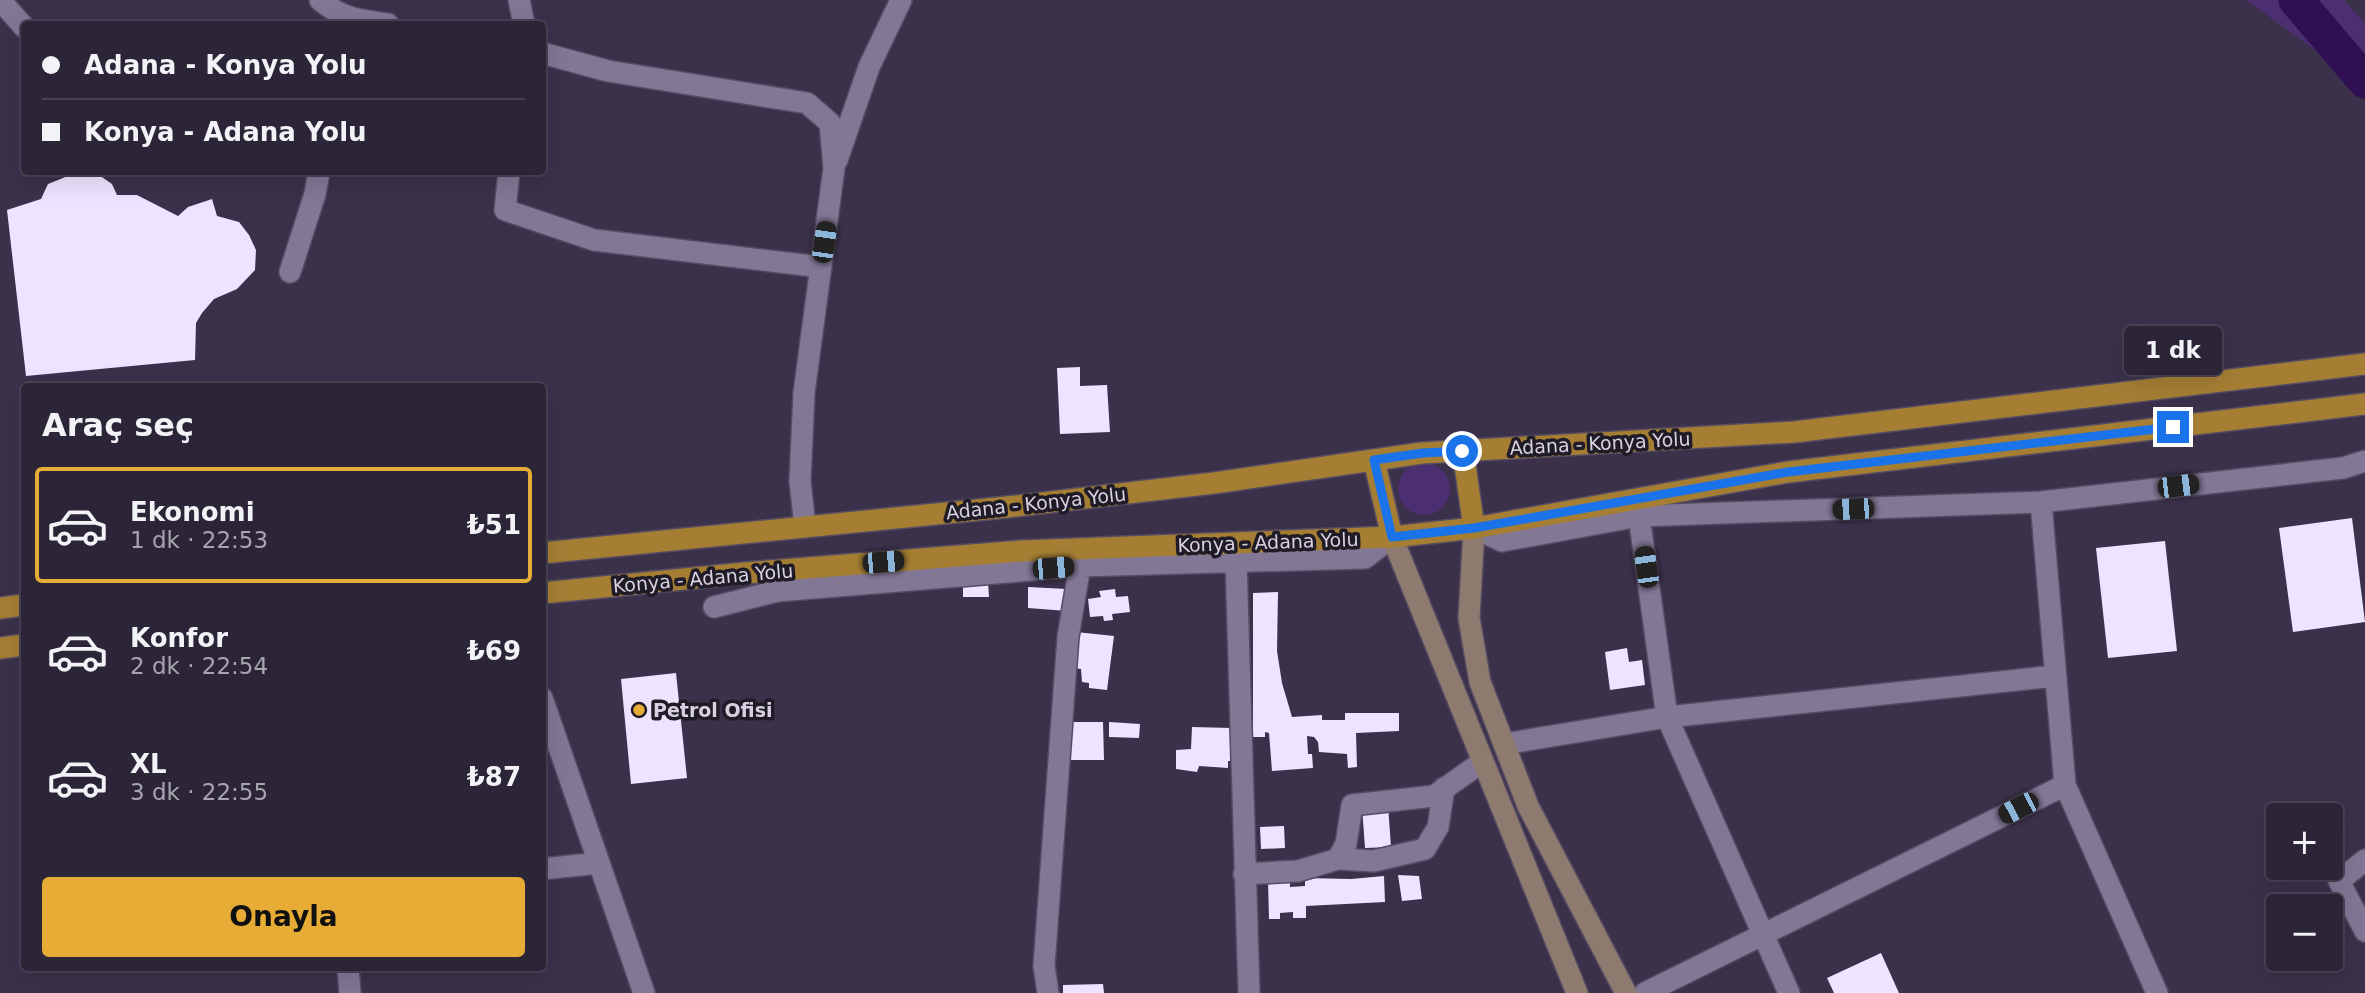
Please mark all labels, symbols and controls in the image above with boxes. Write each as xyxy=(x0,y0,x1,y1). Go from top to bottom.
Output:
text: Adana - Konya Yolu xyxy=(84,50,367,80)
text: Konya - Adana Yolu xyxy=(84,117,367,147)
car xyxy=(811,220,838,264)
callout: 1 dk xyxy=(2124,326,2222,374)
text: 1 dk xyxy=(2145,337,2201,363)
text: Araç seç xyxy=(42,406,194,444)
route end xyxy=(2157,411,2189,443)
street label: Adana - Konya Yolu xyxy=(1509,427,1691,459)
route start xyxy=(1446,435,1478,467)
car xyxy=(2156,473,2201,499)
street label: Adana - Konya Yolu xyxy=(945,483,1127,523)
icon: car xyxy=(46,494,109,557)
text: Ekonomi xyxy=(130,497,255,527)
car xyxy=(1832,498,1875,520)
text: ₺51 xyxy=(467,510,521,540)
text: 1 dk · 22:53 xyxy=(130,527,268,553)
street label: Konya - Adana Yolu xyxy=(1177,528,1359,556)
car xyxy=(1633,545,1660,589)
car xyxy=(862,550,905,574)
car xyxy=(1032,556,1075,580)
street label: Konya - Adana Yolu xyxy=(612,559,794,597)
icon: car xyxy=(46,620,109,683)
text: Konfor xyxy=(130,623,228,653)
text: ₺69 xyxy=(467,636,521,666)
text: 2 dk · 22:54 xyxy=(130,653,268,679)
place label: Petrol Ofisi xyxy=(653,699,773,721)
marker: Petrol Ofisi xyxy=(631,702,647,718)
icon: car xyxy=(46,746,109,809)
text: XL xyxy=(130,749,167,779)
text: ₺87 xyxy=(467,762,521,792)
text: 3 dk · 22:55 xyxy=(130,779,268,805)
car xyxy=(1995,789,2042,827)
map controls xyxy=(2266,803,2343,971)
button: + xyxy=(2266,803,2343,880)
button: Onayla xyxy=(42,877,525,957)
button: − xyxy=(2266,894,2343,971)

